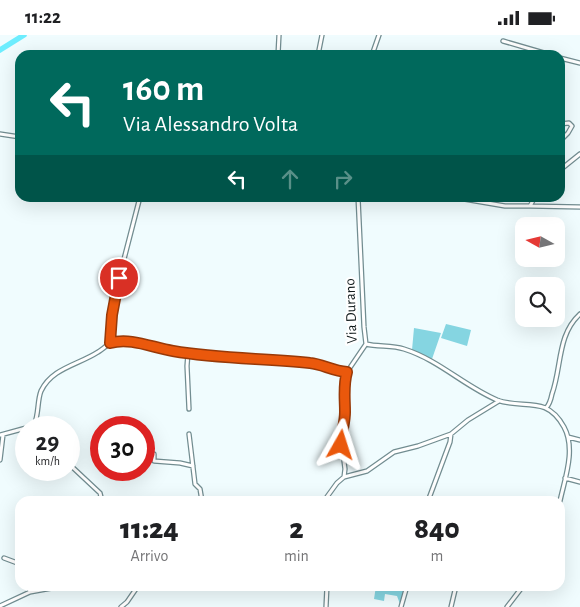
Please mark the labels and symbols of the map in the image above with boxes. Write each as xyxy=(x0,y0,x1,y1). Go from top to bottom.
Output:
north arrow xyxy=(515,217,565,267)
pin xyxy=(98,257,140,299)
street label: Via Durano xyxy=(342,278,360,344)
speed limit sign: 30 xyxy=(90,416,155,481)
position arrow xyxy=(314,418,366,470)

